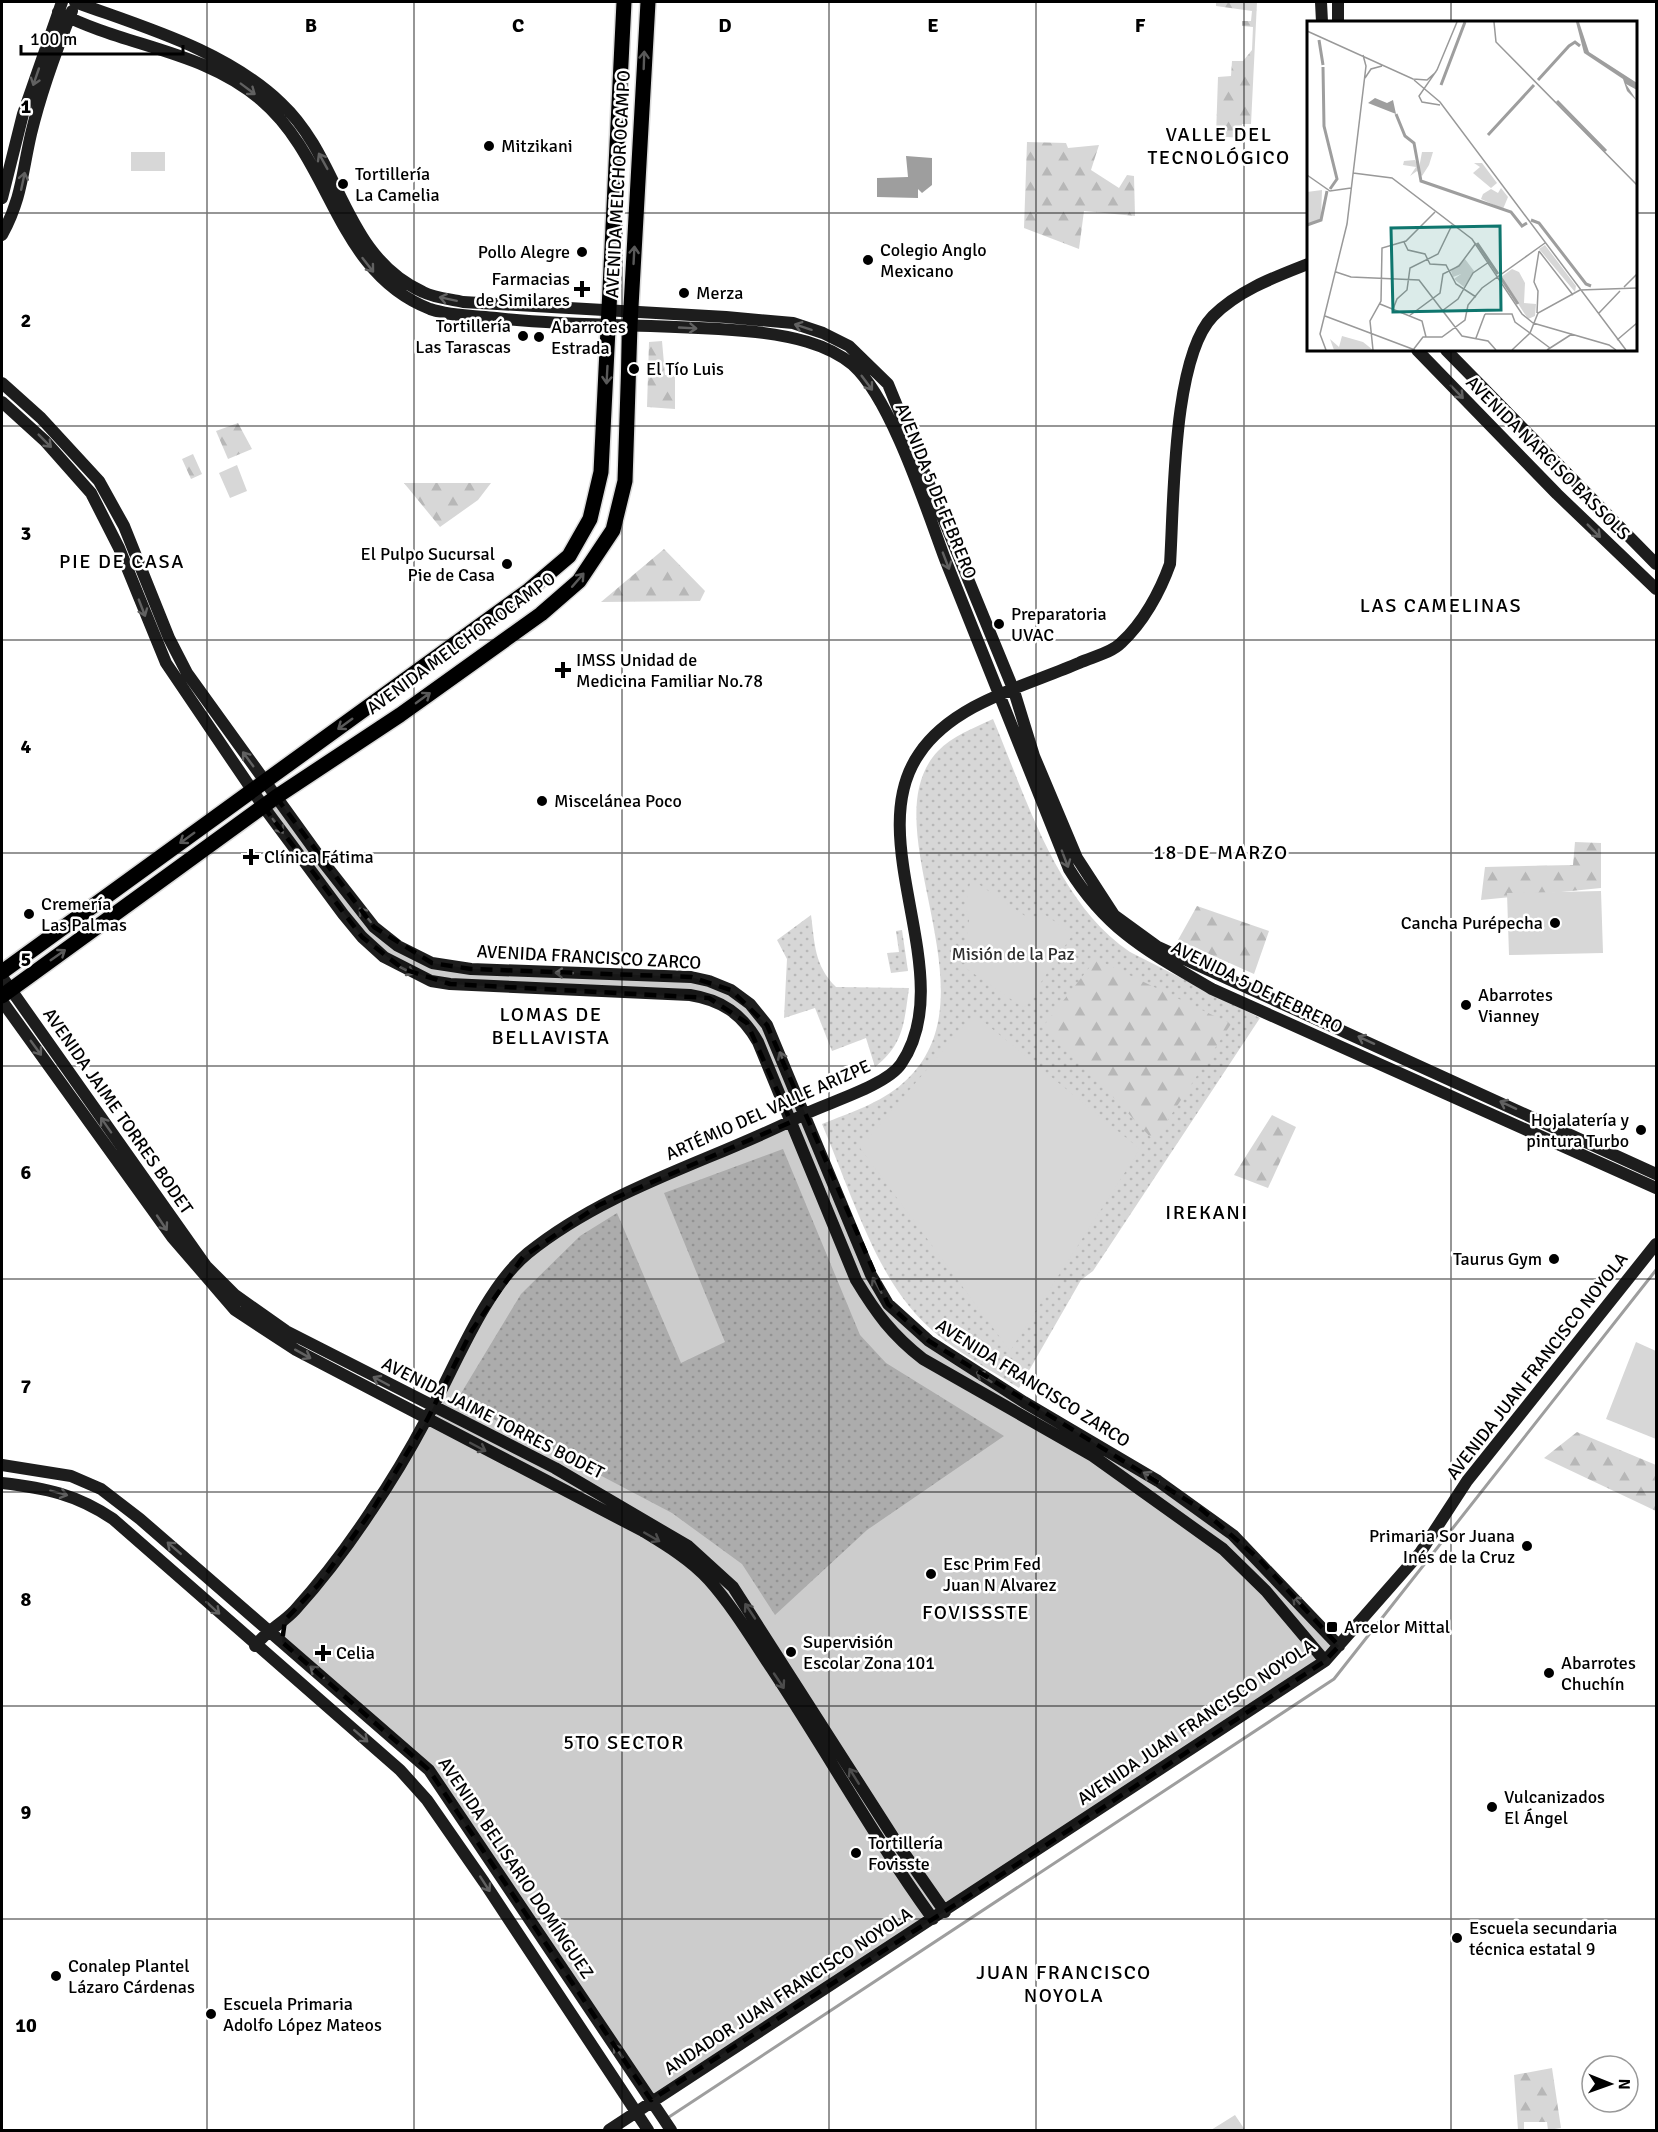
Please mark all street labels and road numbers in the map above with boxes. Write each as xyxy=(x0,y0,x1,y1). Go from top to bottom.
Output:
street label: AVENIDA MELCHOR OCAMPO xyxy=(601,70,635,298)
street label: AVENIDA NARCISO BASSOLS xyxy=(1461,371,1635,545)
street label: AVENIDA 5 DE FEBRERO xyxy=(891,400,981,582)
street label: AVENIDA MELCHOR OCAMPO xyxy=(362,567,560,719)
street label: AVENIDA 5 DE FEBRERO xyxy=(1168,936,1346,1038)
street label: AVENIDA FRANCISCO ZARCO xyxy=(476,940,702,974)
street label: AVENIDA JAIME TORRES BODET xyxy=(38,1004,198,1218)
street label: ARTÉMIO DEL VALLE ARIZPE xyxy=(662,1055,874,1165)
street label: AVENIDA JUAN FRANCISCO NOYOLA xyxy=(1441,1248,1633,1484)
street label: AVENIDA FRANCISCO ZARCO xyxy=(932,1314,1134,1452)
street label: AVENIDA JAIME TORRES BODET xyxy=(378,1352,608,1484)
street label: AVENIDA JUAN FRANCISCO NOYOLA xyxy=(1073,1634,1319,1810)
street label: AVENIDA BELISARIO DOMÍNGUEZ xyxy=(433,1753,599,1983)
street label: ANDADOR JUAN FRANCISCO NOYOLA xyxy=(660,1902,916,2080)

